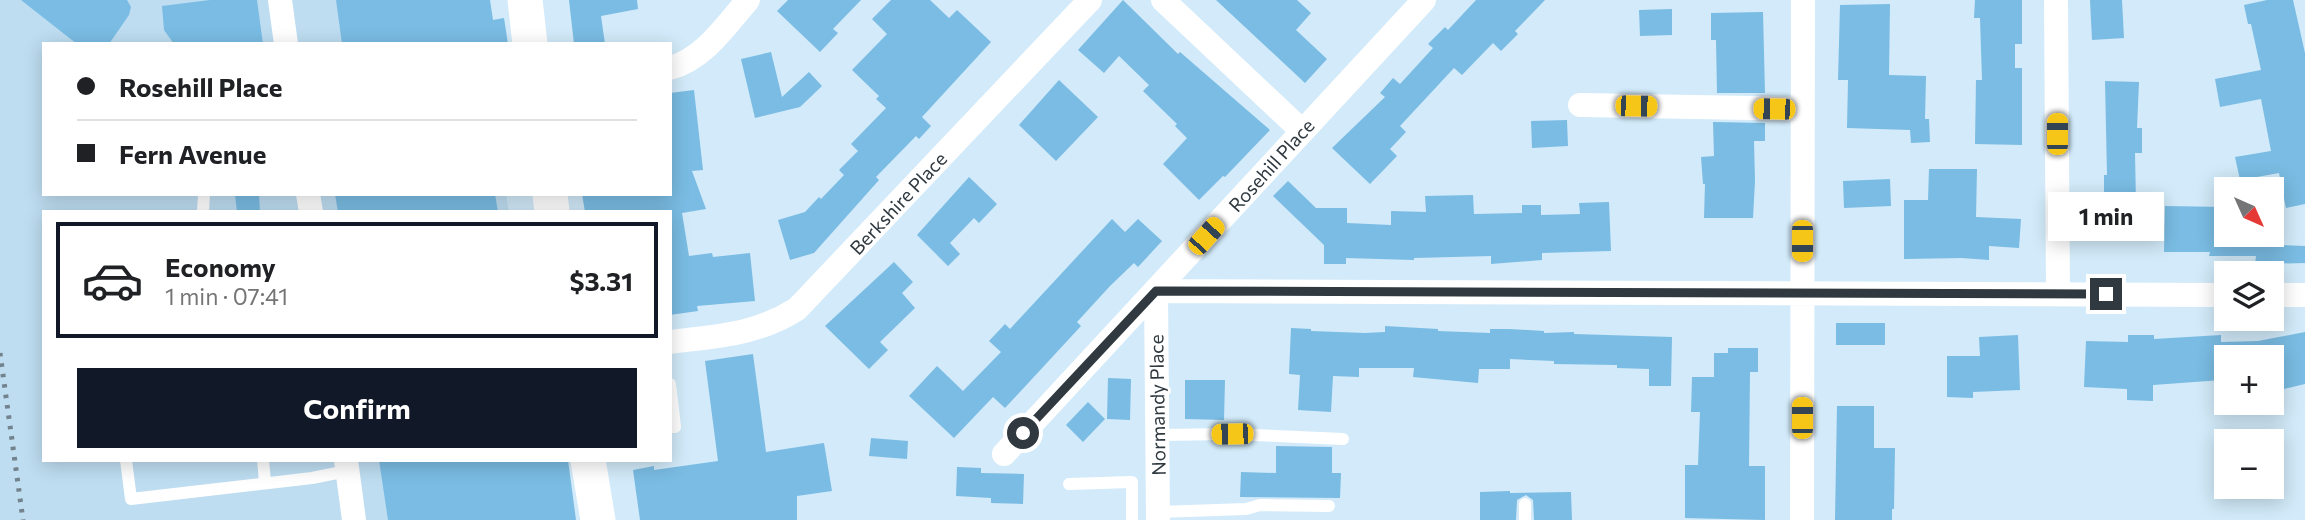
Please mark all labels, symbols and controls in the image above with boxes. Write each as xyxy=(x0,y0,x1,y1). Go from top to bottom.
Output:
text: Rosehill Place xyxy=(119,71,282,102)
car xyxy=(1615,95,1658,117)
car xyxy=(1753,98,1796,120)
car xyxy=(2047,113,2068,155)
street label: Rosehill Place xyxy=(1223,114,1319,216)
text: Fern Avenue xyxy=(119,138,266,169)
street label: Berkshire Place xyxy=(845,147,951,259)
north arrow xyxy=(2214,177,2284,247)
map controls xyxy=(2214,177,2284,499)
callout: 1 min xyxy=(2048,192,2164,242)
text: 1 min xyxy=(2079,202,2133,230)
car xyxy=(1185,213,1228,259)
car xyxy=(1792,220,1813,262)
icon: car xyxy=(81,249,144,312)
text: Economy xyxy=(165,251,276,282)
button: layers xyxy=(2214,261,2284,331)
text: $3.31 xyxy=(569,265,633,296)
route end xyxy=(2090,278,2122,310)
text: 1 min · 07:41 xyxy=(165,282,288,310)
street label: Normandy Place xyxy=(1144,334,1170,476)
button: + xyxy=(2214,345,2284,415)
button: Confirm xyxy=(77,368,637,448)
car xyxy=(1792,397,1813,439)
route start xyxy=(1007,417,1039,449)
car xyxy=(1211,423,1254,445)
button: − xyxy=(2214,429,2284,499)

